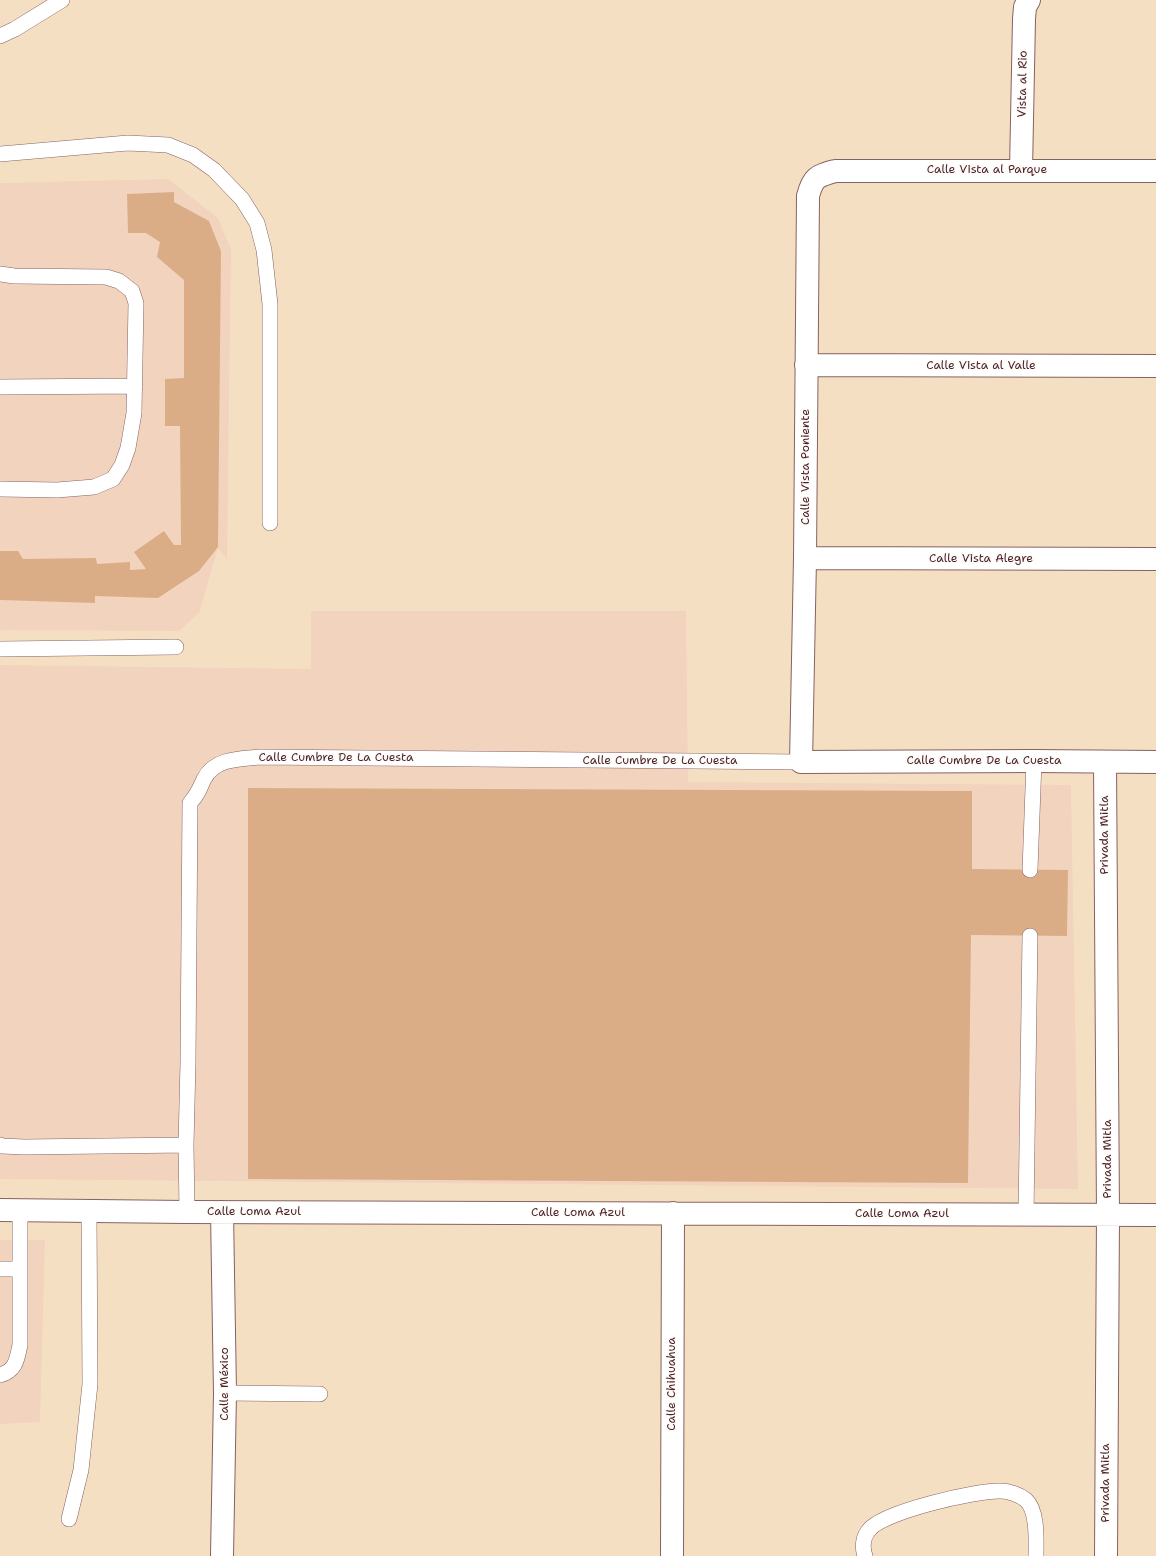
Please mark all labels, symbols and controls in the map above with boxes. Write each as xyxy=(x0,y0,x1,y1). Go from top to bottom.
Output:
street label: Vista al Rio xyxy=(1015,50,1031,118)
street label: Calle Vista al Parque xyxy=(927,163,1047,177)
street label: Calle Vista al Valle xyxy=(926,359,1036,373)
street label: Calle Vista Poniente xyxy=(799,409,813,525)
street label: Calle Vista Alegre xyxy=(929,552,1033,566)
street label: Calle Cumbre De La Cuesta xyxy=(259,751,413,765)
street label: Calle Cumbre De La Cuesta xyxy=(583,754,737,768)
street label: Calle Cumbre De La Cuesta xyxy=(907,754,1061,768)
street label: Privada Mitla xyxy=(1098,796,1112,874)
street label: Privada Mitla xyxy=(1101,1120,1115,1198)
street label: Calle Loma Azul xyxy=(207,1205,301,1219)
street label: Calle Loma Azul xyxy=(531,1206,625,1220)
street label: Calle Loma Azul xyxy=(855,1207,949,1221)
street label: Calle Chihuahua xyxy=(665,1337,679,1431)
street label: Calle México xyxy=(218,1347,232,1421)
street label: Privada Mitla xyxy=(1099,1444,1113,1522)

